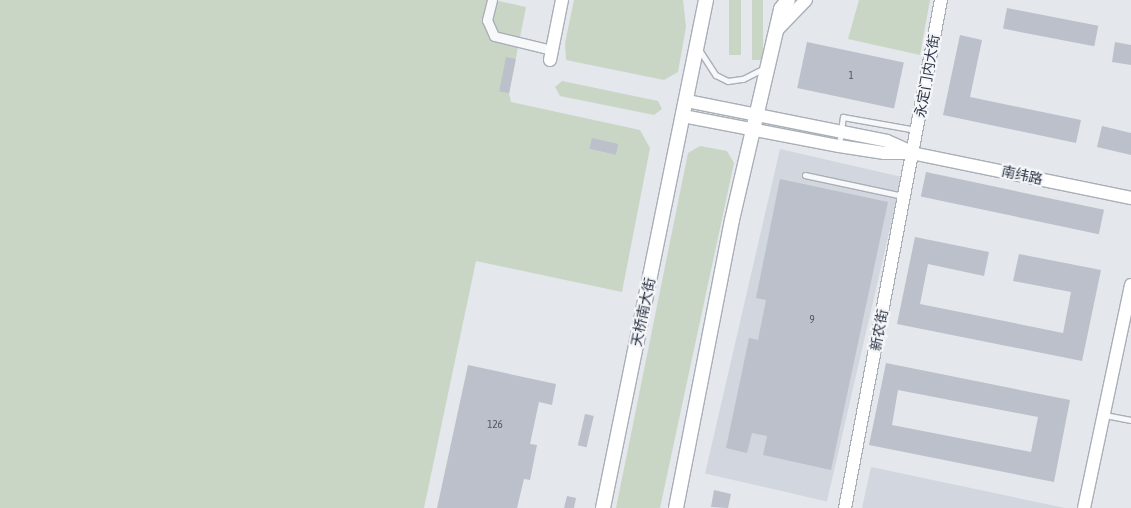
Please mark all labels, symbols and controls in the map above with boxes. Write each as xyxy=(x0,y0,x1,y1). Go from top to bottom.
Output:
street label: 永定门内大街 xyxy=(911,33,943,119)
house number: 1 xyxy=(848,68,854,82)
street label: 南纬路 xyxy=(1000,162,1044,188)
street label: 天桥南大街 xyxy=(628,276,658,348)
street label: 新农街 xyxy=(867,308,891,352)
house number: 9 xyxy=(809,312,815,326)
house number: 126 xyxy=(487,417,503,431)

